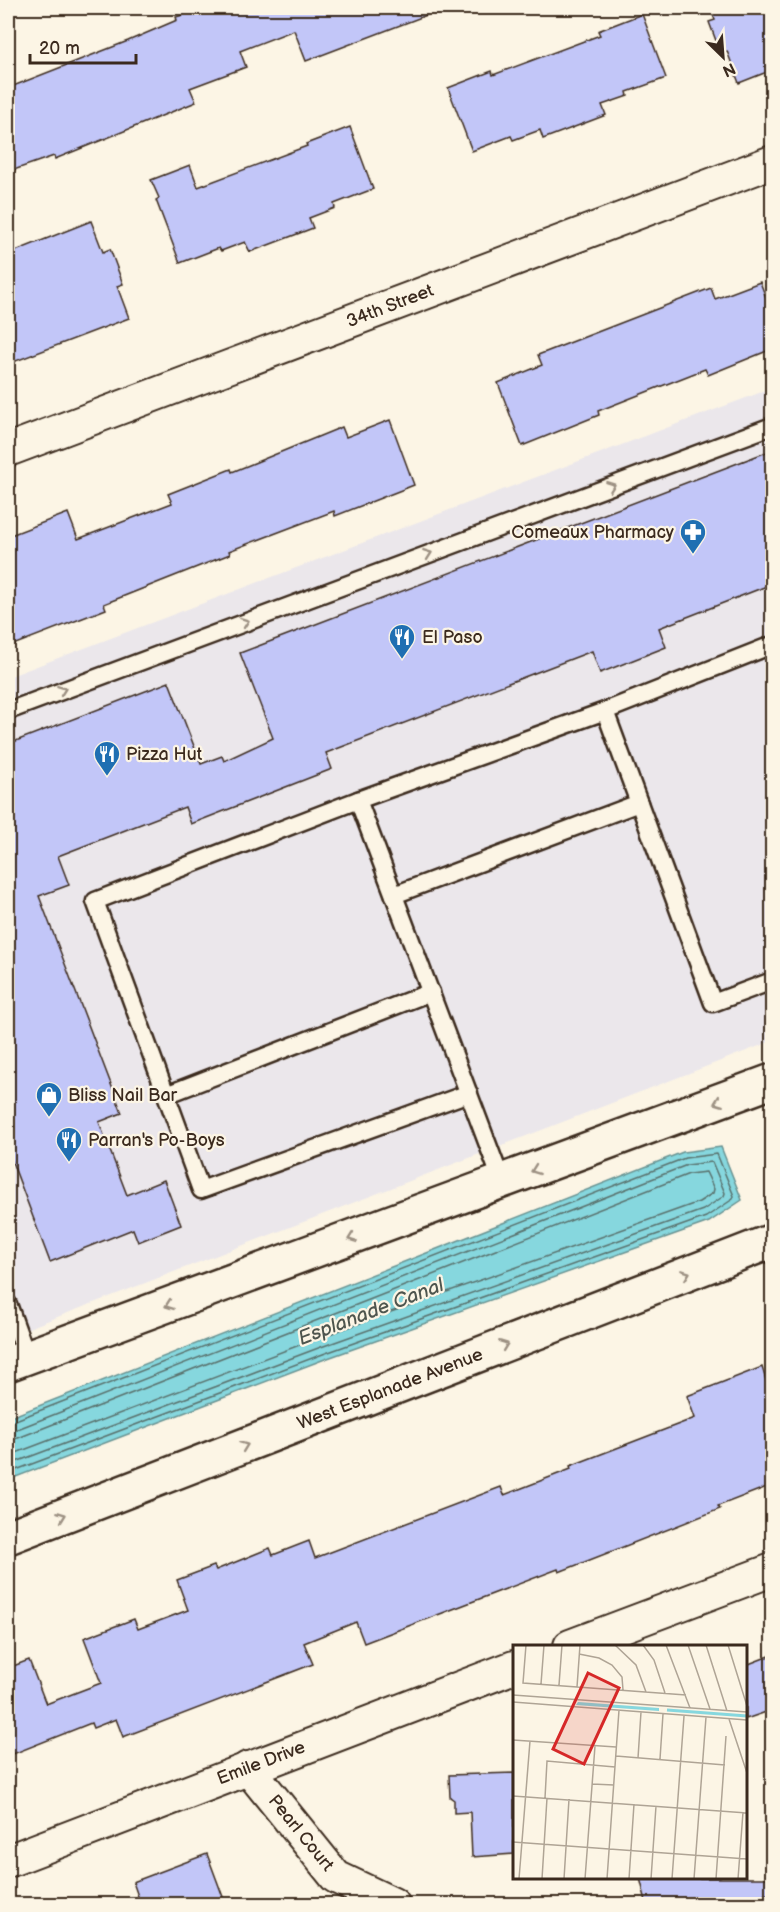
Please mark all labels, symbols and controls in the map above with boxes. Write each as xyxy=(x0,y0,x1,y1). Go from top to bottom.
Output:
scale bar xyxy=(30,27,136,65)
north arrow xyxy=(693,27,753,87)
text: 20 m xyxy=(39,38,80,59)
text: N xyxy=(719,58,738,80)
street label: 34th Street xyxy=(344,280,437,332)
one-way arrow xyxy=(605,481,616,494)
pharmacy icon: Comeaux Pharmacy xyxy=(678,517,708,555)
place label: Comeaux Pharmacy xyxy=(511,522,675,543)
one-way arrow xyxy=(422,549,433,562)
one-way arrow xyxy=(239,617,250,630)
restaurant icon: El Paso xyxy=(387,622,417,660)
place label: El Paso xyxy=(422,627,483,648)
one-way arrow xyxy=(56,685,67,698)
restaurant icon: Pizza Hut xyxy=(92,739,122,777)
place label: Pizza Hut xyxy=(126,744,203,765)
shop icon: Bliss Nail Bar xyxy=(34,1080,64,1118)
place label: Bliss Nail Bar xyxy=(68,1085,178,1106)
one-way arrow xyxy=(713,1095,724,1107)
restaurant icon: Parran's Po-Boys xyxy=(54,1125,84,1163)
place label: Parran's Po-Boys xyxy=(88,1130,225,1151)
one-way arrow xyxy=(530,1163,541,1176)
one-way arrow xyxy=(347,1230,358,1243)
one-way arrow xyxy=(680,1269,691,1281)
water label: Esplanade Canal xyxy=(295,1273,449,1351)
one-way arrow xyxy=(164,1297,175,1310)
one-way arrow xyxy=(498,1340,509,1352)
street label: West Esplanade Avenue xyxy=(294,1344,486,1434)
one-way arrow xyxy=(238,1440,249,1453)
one-way arrow xyxy=(56,1511,67,1523)
inset map xyxy=(513,1645,747,1879)
street label: Emile Drive xyxy=(214,1736,308,1789)
street label: Pearl Court xyxy=(264,1791,338,1876)

